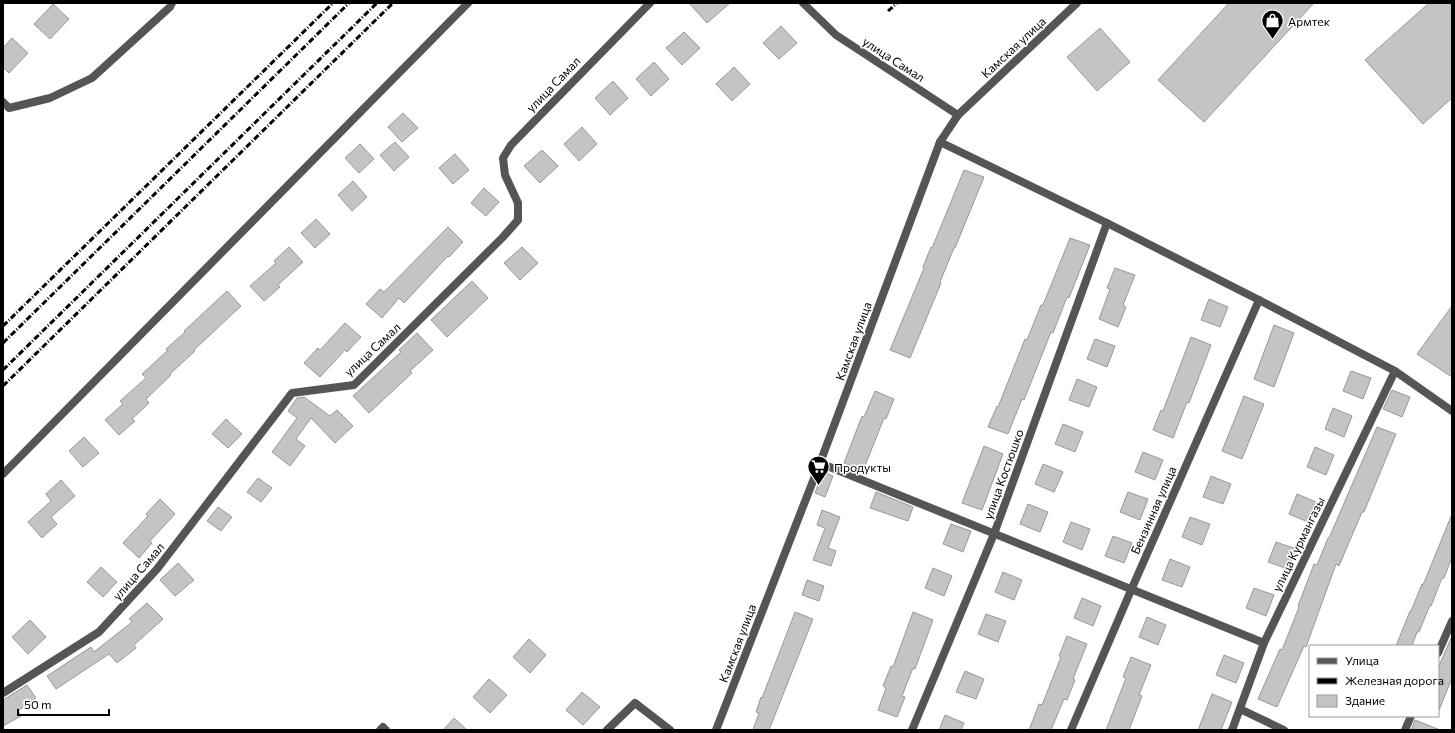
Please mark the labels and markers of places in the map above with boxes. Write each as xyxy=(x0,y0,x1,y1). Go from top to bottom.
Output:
shop icon: Армтек xyxy=(1260,8,1286,41)
place label: Армтек xyxy=(1288,14,1331,28)
supermarket icon: Продукты xyxy=(806,454,832,487)
place label: Продукты xyxy=(834,460,891,474)

